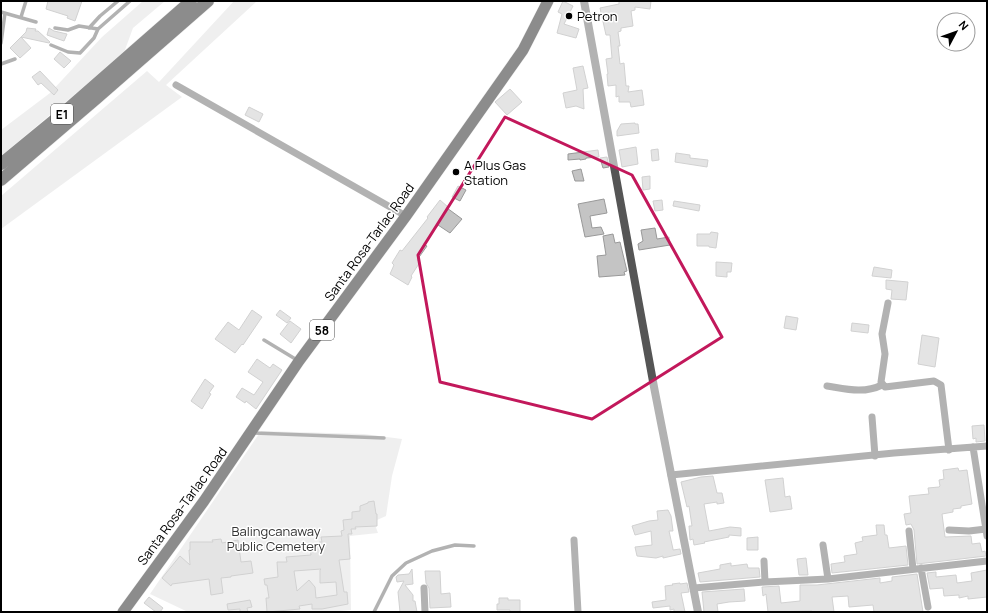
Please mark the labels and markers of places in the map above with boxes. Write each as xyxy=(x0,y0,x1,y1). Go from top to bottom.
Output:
place label: Petron xyxy=(577,7,618,25)
marker: Petron xyxy=(564,11,574,21)
place label: A Plus Gas Station xyxy=(464,156,526,189)
marker: A Plus Gas Station xyxy=(451,167,461,177)

